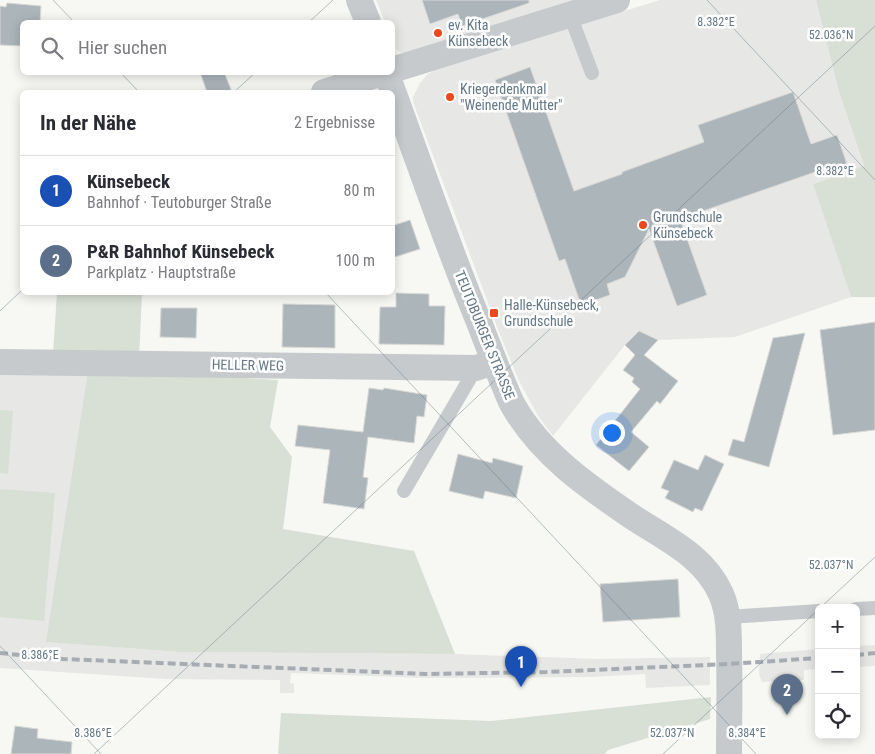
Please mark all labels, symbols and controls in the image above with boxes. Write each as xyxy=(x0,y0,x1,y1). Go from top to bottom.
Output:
text: 8.382°E xyxy=(697,15,735,29)
place label: ev. Kita Künsebeck xyxy=(448,17,509,49)
search box xyxy=(20,20,395,75)
marker: ev. Kita Künsebeck xyxy=(432,27,444,39)
text: 52.036°N xyxy=(809,28,853,42)
icon: search xyxy=(38,34,66,62)
text: Hier suchen xyxy=(78,36,167,59)
place label: Kriegerdenkmal "Weinende Mutter" xyxy=(460,81,563,113)
marker: Kriegerdenkmal "Weinende Mutter" xyxy=(444,91,456,103)
text: In der Nähe xyxy=(40,111,136,135)
text: 2 Ergebnisse xyxy=(294,113,375,132)
text: 8.382°E xyxy=(816,164,854,178)
text: Künsebeck xyxy=(87,170,170,193)
text: 1 xyxy=(52,181,60,200)
text: 80 m xyxy=(343,181,375,200)
text: Bahnhof · Teutoburger Straße xyxy=(87,193,271,212)
place label: Grundschule Künsebeck xyxy=(653,209,723,241)
marker: Grundschule Künsebeck xyxy=(637,219,649,231)
text: P&R Bahnhof Künsebeck xyxy=(87,240,274,263)
text: 2 xyxy=(52,251,60,270)
text: 100 m xyxy=(336,251,375,270)
text: Parkplatz · Hauptstraße xyxy=(87,263,236,282)
street label: TEUTOBURGER STRASSE xyxy=(452,268,518,402)
place label: Halle-Künsebeck, Grundschule xyxy=(504,297,599,329)
marker: Halle-Künsebeck, Grundschule xyxy=(488,307,500,319)
street label: HELLER WEG xyxy=(212,356,284,374)
your location xyxy=(599,420,625,446)
text: 52.037°N xyxy=(809,558,853,572)
map controls xyxy=(815,604,860,739)
button: + xyxy=(815,604,860,649)
pin: 1 xyxy=(505,646,537,687)
text: 8.386°E xyxy=(21,648,59,662)
button: − xyxy=(815,649,860,694)
pin: 2 xyxy=(771,674,803,715)
button: locate xyxy=(815,694,860,739)
text: 8.386°E xyxy=(74,726,112,740)
text: 52.037°N xyxy=(650,726,694,740)
text: 8.384°E xyxy=(728,726,766,740)

